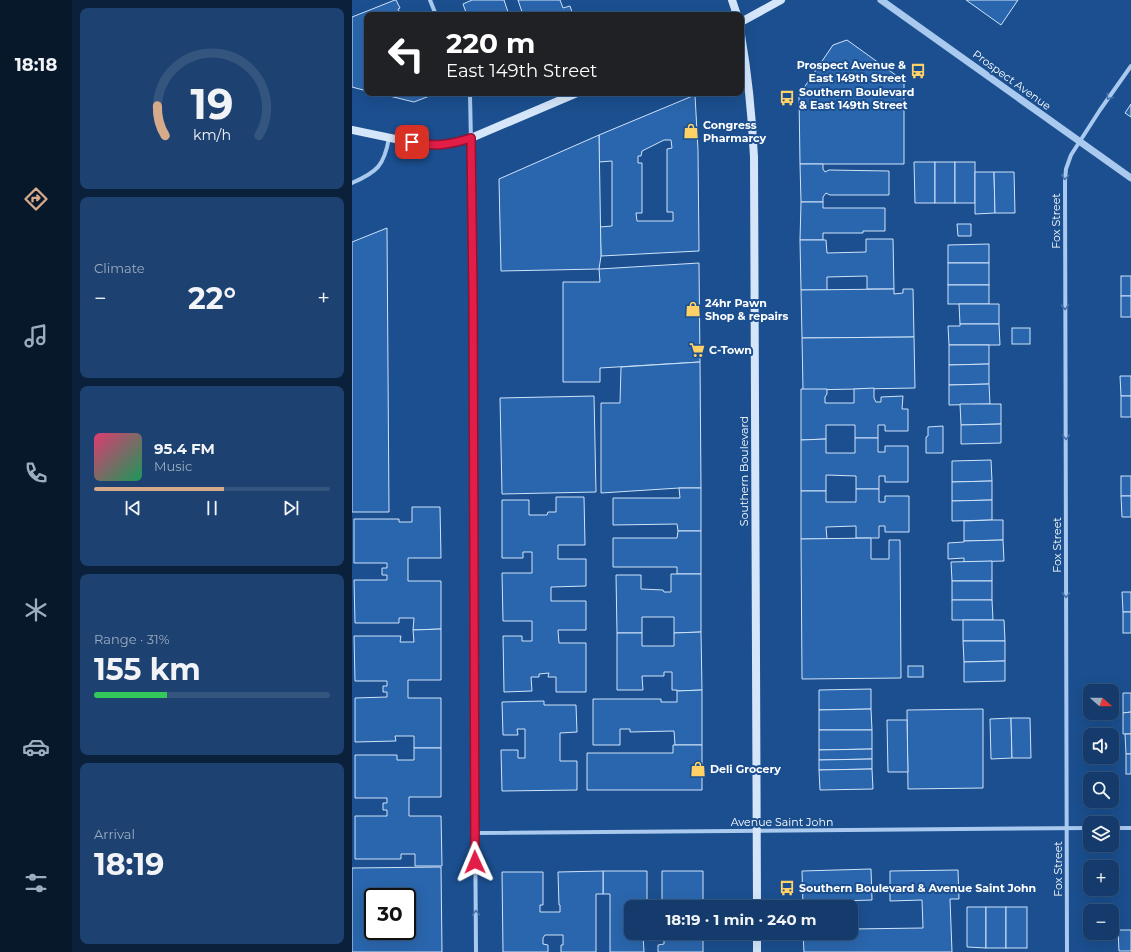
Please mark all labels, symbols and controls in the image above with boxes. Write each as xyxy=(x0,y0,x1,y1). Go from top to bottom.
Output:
text: 220 m xyxy=(446,26,535,60)
icon: left xyxy=(380,28,432,80)
street label: Prospect Avenue xyxy=(970,47,1054,113)
text: 18:18 xyxy=(15,54,57,76)
place label: Prospect Avenue & East 149th Street xyxy=(797,58,906,85)
text: East 149th Street xyxy=(446,60,597,82)
bus stop icon: Prospect Avenue & East 149th Street xyxy=(909,62,927,80)
text: 19 xyxy=(191,79,233,129)
place label: Southern Boulevard & East 149th Street xyxy=(799,85,914,112)
bus stop icon: Southern Boulevard & East 149th Street xyxy=(778,89,796,107)
one-way arrow xyxy=(1107,93,1114,100)
place label: Congress Pharmarcy xyxy=(703,118,767,145)
shop icon: Congress Pharmarcy xyxy=(682,122,700,140)
pin xyxy=(395,125,429,159)
text: km/h xyxy=(193,126,231,144)
icon: arrive xyxy=(401,131,423,153)
one-way arrow xyxy=(1061,174,1070,180)
icon: directions xyxy=(22,185,50,213)
street label: Fox Street xyxy=(1049,193,1063,249)
text: Climate xyxy=(94,260,145,276)
text: 22° xyxy=(188,280,236,317)
text: − xyxy=(94,285,107,312)
text: + xyxy=(317,285,330,312)
place label: 24hr Pawn Shop & repairs xyxy=(705,296,789,323)
shop icon: 24hr Pawn Shop & repairs xyxy=(684,300,702,318)
one-way arrow xyxy=(1061,304,1069,310)
icon: music xyxy=(22,322,50,350)
supermarket icon: C-Town xyxy=(688,341,706,359)
place label: C-Town xyxy=(709,343,752,357)
street label: Southern Boulevard xyxy=(737,416,751,526)
one-way arrow xyxy=(1062,434,1070,440)
text: 95.4 FM xyxy=(154,439,215,458)
text: Music xyxy=(154,458,192,474)
icon: phone xyxy=(22,459,50,487)
icon: previous xyxy=(122,497,144,519)
icon: pause xyxy=(201,497,223,519)
icon: next xyxy=(280,497,302,519)
street label: Fox Street xyxy=(1050,517,1064,573)
one-way arrow xyxy=(1062,592,1070,598)
icon: climate xyxy=(22,596,50,624)
text: Range · 31% xyxy=(94,631,169,647)
text: 155 km xyxy=(94,651,201,688)
north arrow xyxy=(1083,684,1119,720)
map controls xyxy=(1083,684,1119,940)
button: sound xyxy=(1083,728,1119,764)
icon: car xyxy=(22,733,50,761)
shop icon: Deli Grocery xyxy=(689,760,707,778)
place label: Deli Grocery xyxy=(710,762,781,776)
button: search xyxy=(1083,772,1119,808)
street label: Avenue Saint John xyxy=(731,815,833,829)
button: layers xyxy=(1083,816,1119,852)
text: Arrival xyxy=(94,826,135,842)
position arrow xyxy=(454,841,496,883)
street label: Fox Street xyxy=(1051,841,1065,897)
text: 18:19 xyxy=(94,846,164,883)
button: + xyxy=(1083,860,1119,896)
icon: filters xyxy=(22,869,50,897)
bus stop icon: Southern Boulevard & Avenue Saint John xyxy=(778,879,796,897)
place label: Southern Boulevard & Avenue Saint John xyxy=(799,881,1036,895)
speed limit sign: 30 xyxy=(364,888,416,940)
button: − xyxy=(1083,904,1119,940)
one-way arrow xyxy=(471,910,480,916)
text: 18:19 · 1 min · 240 m xyxy=(665,910,817,929)

